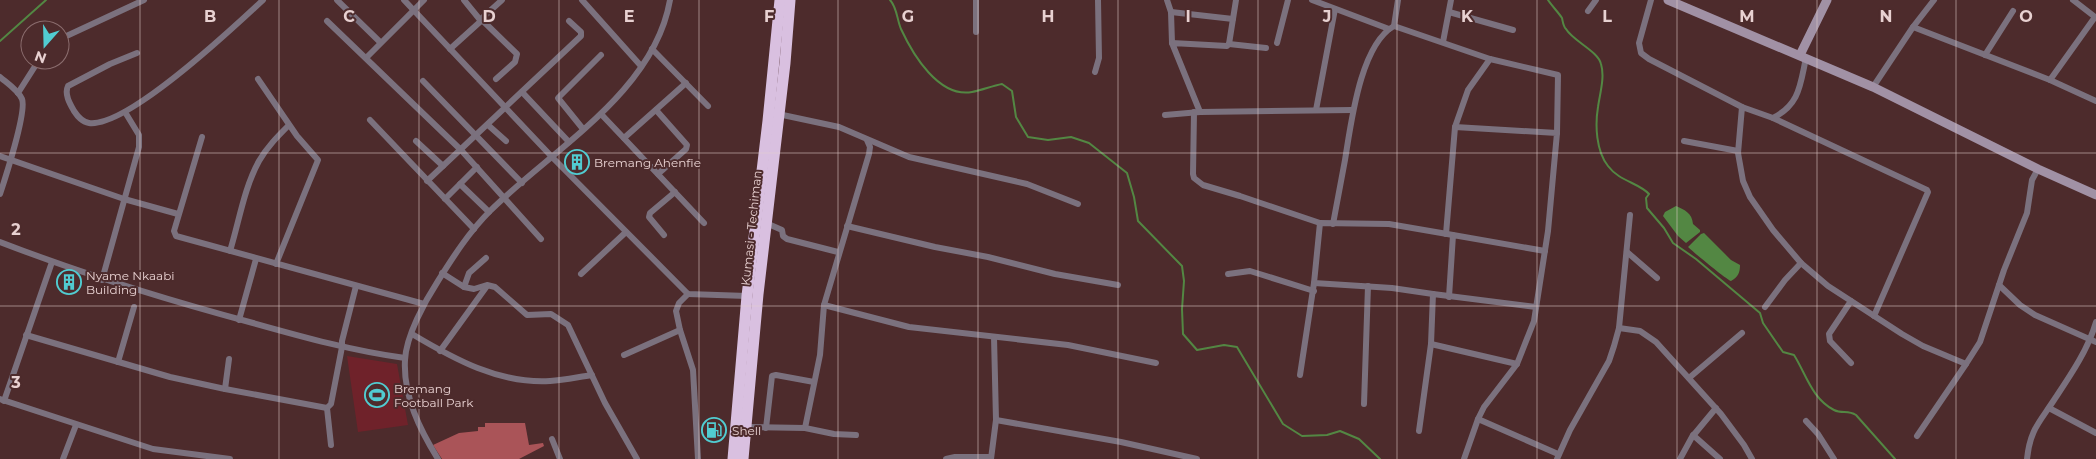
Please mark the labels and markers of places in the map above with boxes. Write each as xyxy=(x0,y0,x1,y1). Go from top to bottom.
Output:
building icon: Bremang Ahenfie xyxy=(564,149,590,175)
place label: Bremang Ahenfie xyxy=(594,155,701,170)
place label: Nyame Nkaabi Building xyxy=(86,268,175,297)
building icon: Nyame Nkaabi Building xyxy=(56,269,82,295)
place label: Bremang Football Park xyxy=(394,381,474,410)
sports icon: Bremang Football Park xyxy=(364,382,390,408)
fuel station icon: Shell xyxy=(701,417,727,443)
place label: Shell xyxy=(732,423,761,438)

